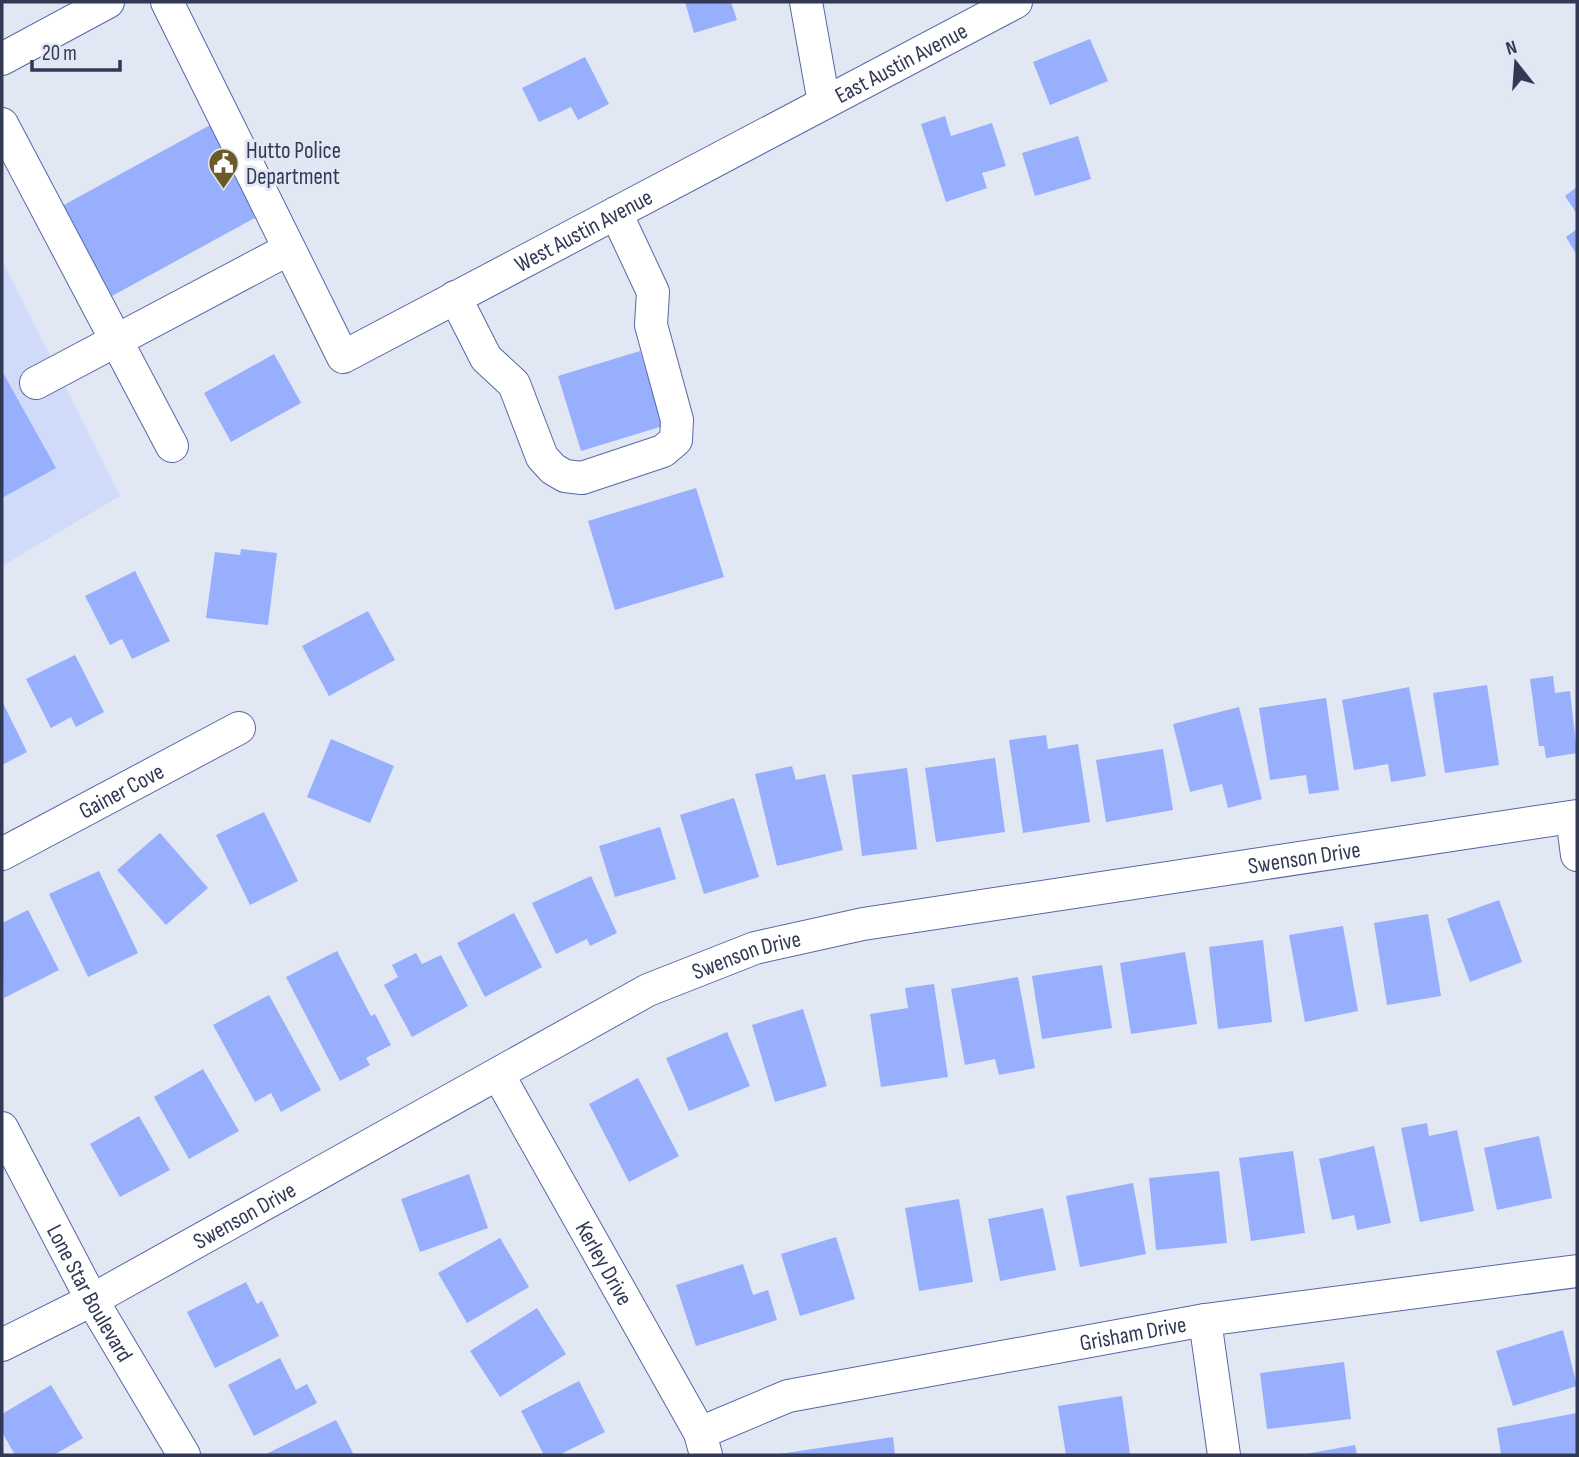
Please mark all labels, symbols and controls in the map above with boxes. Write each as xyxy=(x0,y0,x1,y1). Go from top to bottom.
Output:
street label: East Austin Avenue xyxy=(830,17,972,110)
scale bar xyxy=(32,28,119,72)
north arrow xyxy=(1481,28,1551,98)
text: N xyxy=(1503,36,1520,61)
text: 20 m xyxy=(42,41,77,66)
place label: Hutto Police Department xyxy=(246,137,341,191)
public building icon: Hutto Police Department xyxy=(206,146,240,190)
street label: West Austin Avenue xyxy=(510,183,657,279)
street label: Gainer Cove xyxy=(74,758,169,826)
street label: Swenson Drive xyxy=(1246,836,1362,881)
street label: Swenson Drive xyxy=(688,925,804,986)
street label: Swenson Drive xyxy=(188,1176,301,1256)
street label: Kerley Drive xyxy=(569,1217,638,1311)
street label: Lone Star Boulevard xyxy=(40,1220,138,1367)
street label: Grisham Drive xyxy=(1077,1311,1189,1358)

